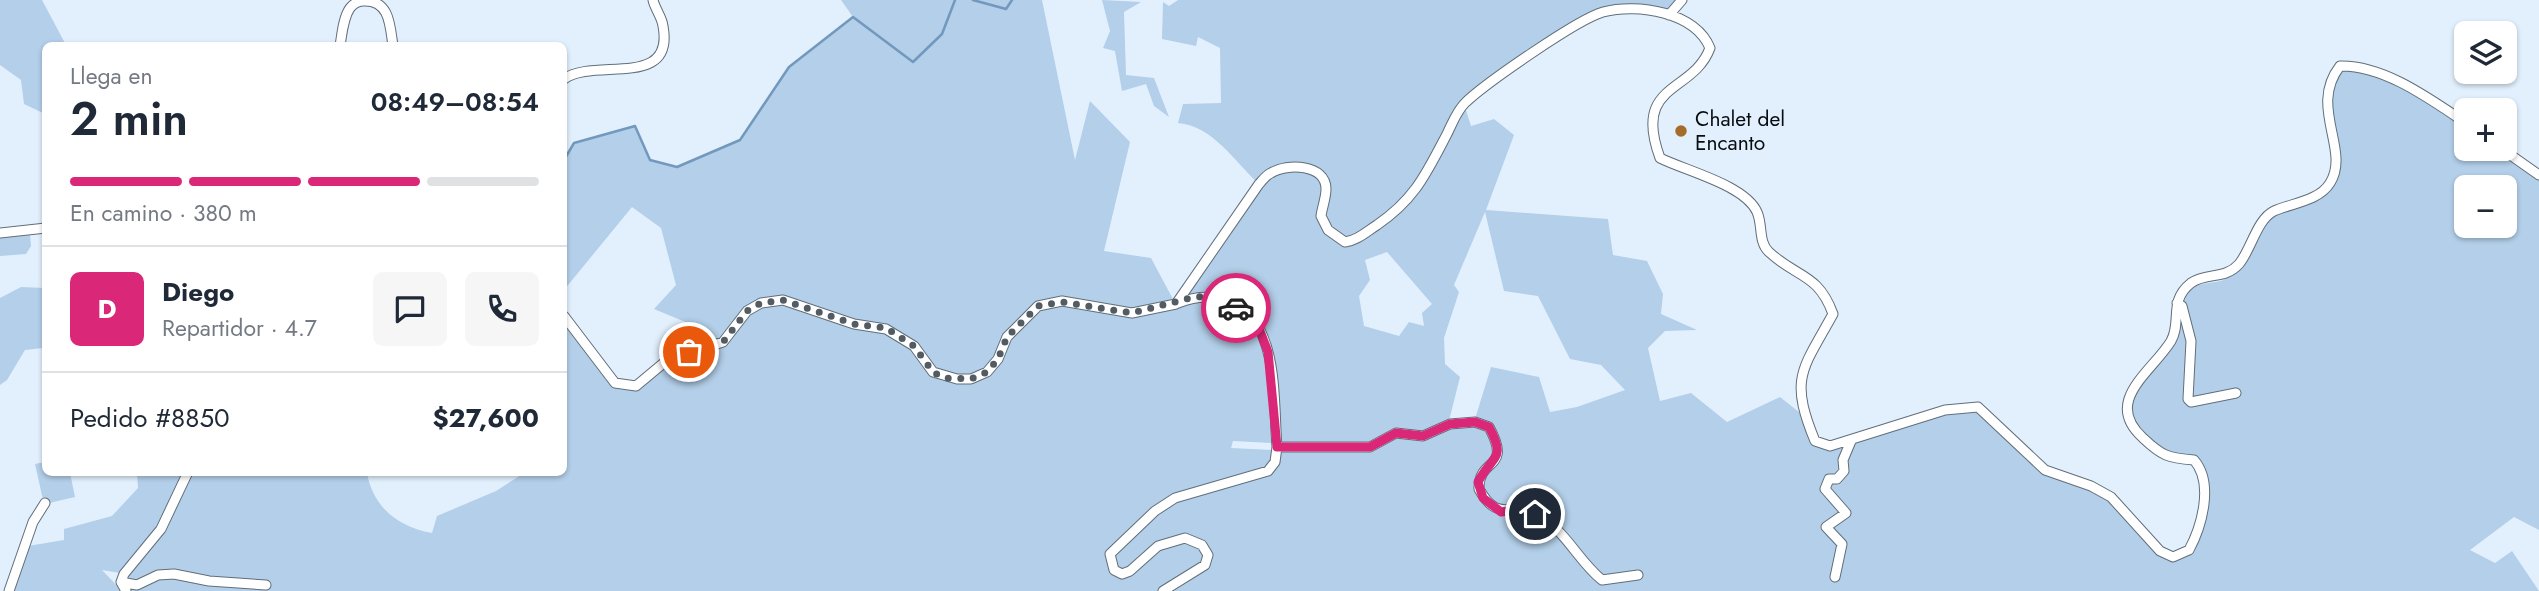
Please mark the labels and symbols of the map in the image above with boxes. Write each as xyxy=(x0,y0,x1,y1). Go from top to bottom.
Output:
place label: Chalet del Encanto xyxy=(1695,104,1785,158)
marker: Chalet del Encanto xyxy=(1673,123,1689,139)
courier xyxy=(1201,273,1271,343)
pin xyxy=(659,322,719,382)
pin xyxy=(1505,484,1565,544)

